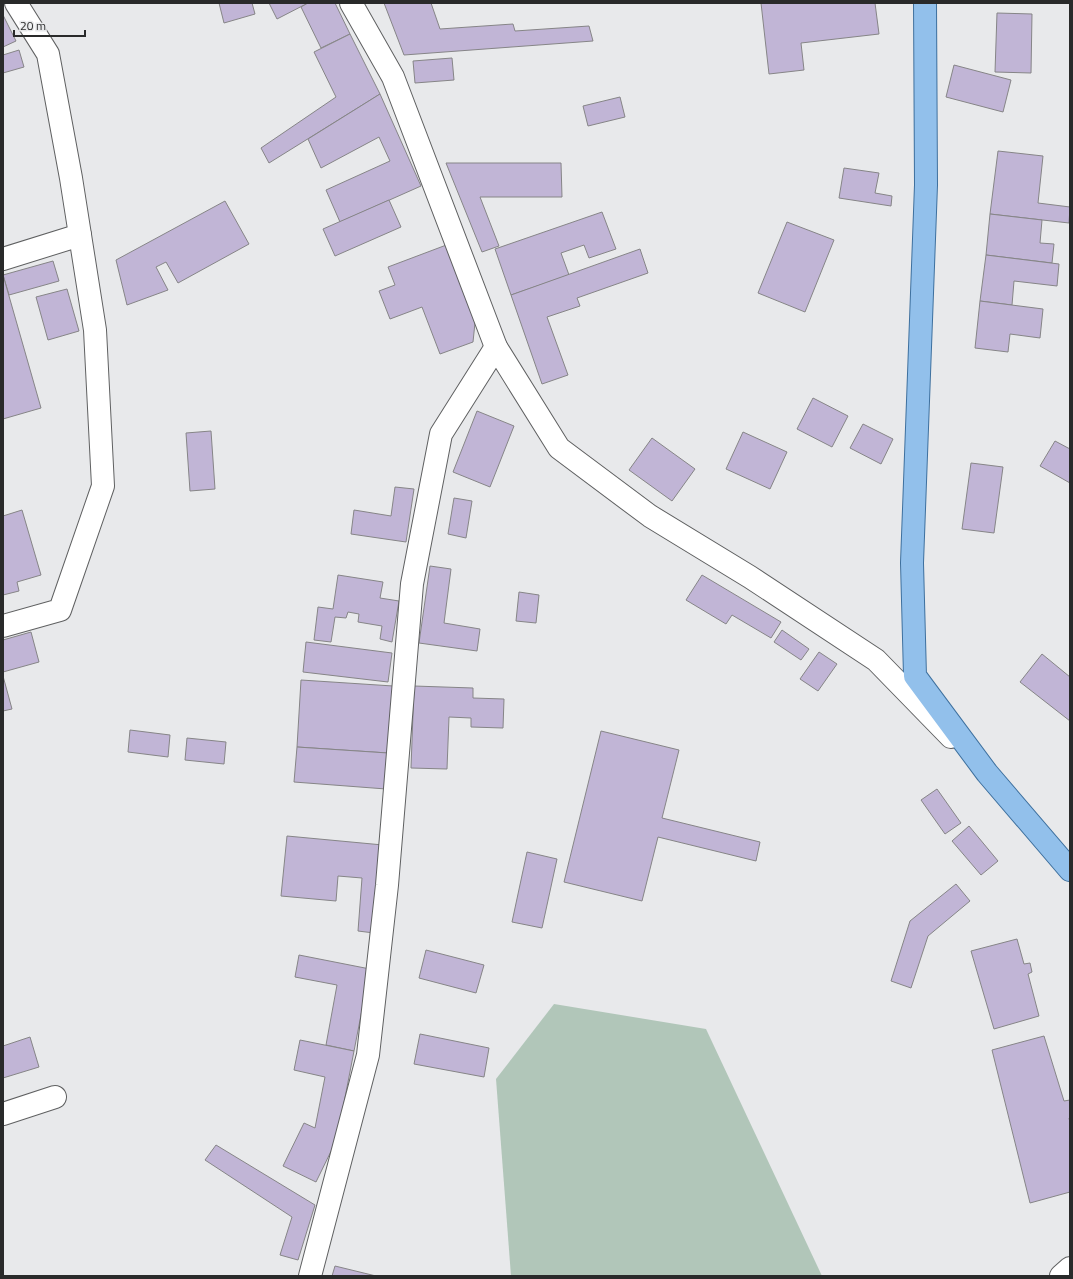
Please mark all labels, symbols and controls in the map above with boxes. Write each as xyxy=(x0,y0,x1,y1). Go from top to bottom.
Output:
scale bar xyxy=(14,12,85,38)
text: 20 m xyxy=(20,16,46,35)

